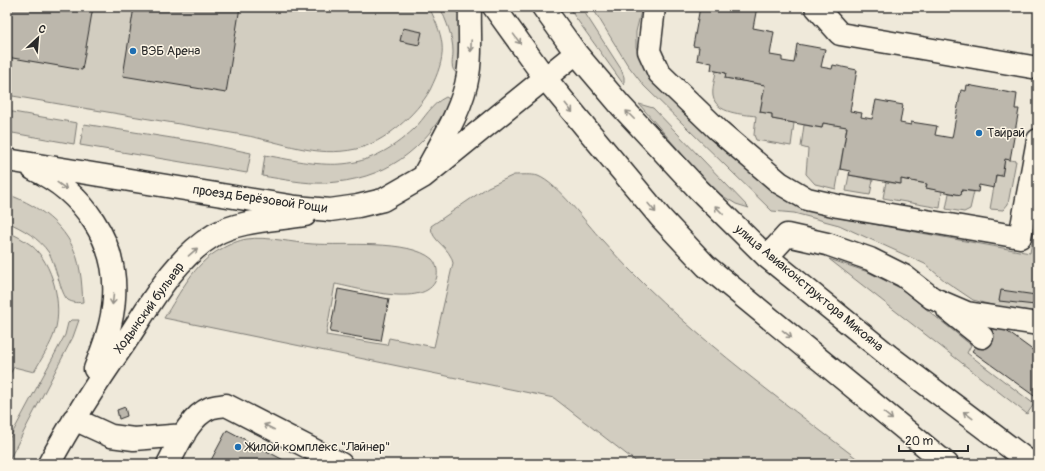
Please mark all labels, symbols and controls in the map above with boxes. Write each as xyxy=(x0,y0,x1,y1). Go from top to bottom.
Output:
north arrow xyxy=(18,18,58,58)
text: С xyxy=(36,22,48,37)
one-way arrow xyxy=(512,33,521,44)
one-way arrow xyxy=(467,39,475,52)
place label: ВЭБ Арена xyxy=(141,43,200,59)
marker: ВЭБ Арена xyxy=(128,46,138,56)
one-way arrow xyxy=(565,103,574,113)
one-way arrow xyxy=(625,110,635,120)
place label: Тайрай xyxy=(987,125,1025,141)
marker: Тайрай xyxy=(974,128,984,138)
one-way arrow xyxy=(57,182,68,190)
street label: проезд Берёзовой Рощи xyxy=(192,182,329,216)
one-way arrow xyxy=(648,203,657,214)
one-way arrow xyxy=(714,205,724,215)
street label: улица Авиаконструктора Микояна xyxy=(731,220,887,355)
one-way arrow xyxy=(187,247,198,256)
street label: Ходынский бульвар xyxy=(110,259,188,357)
one-way arrow xyxy=(110,292,117,305)
one-way arrow xyxy=(782,329,793,338)
one-way arrow xyxy=(962,411,973,419)
one-way arrow xyxy=(882,412,893,420)
one-way arrow xyxy=(263,423,275,430)
scale bar xyxy=(899,427,968,453)
text: 20 m xyxy=(905,434,934,449)
place label: Жилой комплекс "Лайнер" xyxy=(244,439,390,455)
marker: Жилой комплекс "Лайнер" xyxy=(233,442,243,452)

